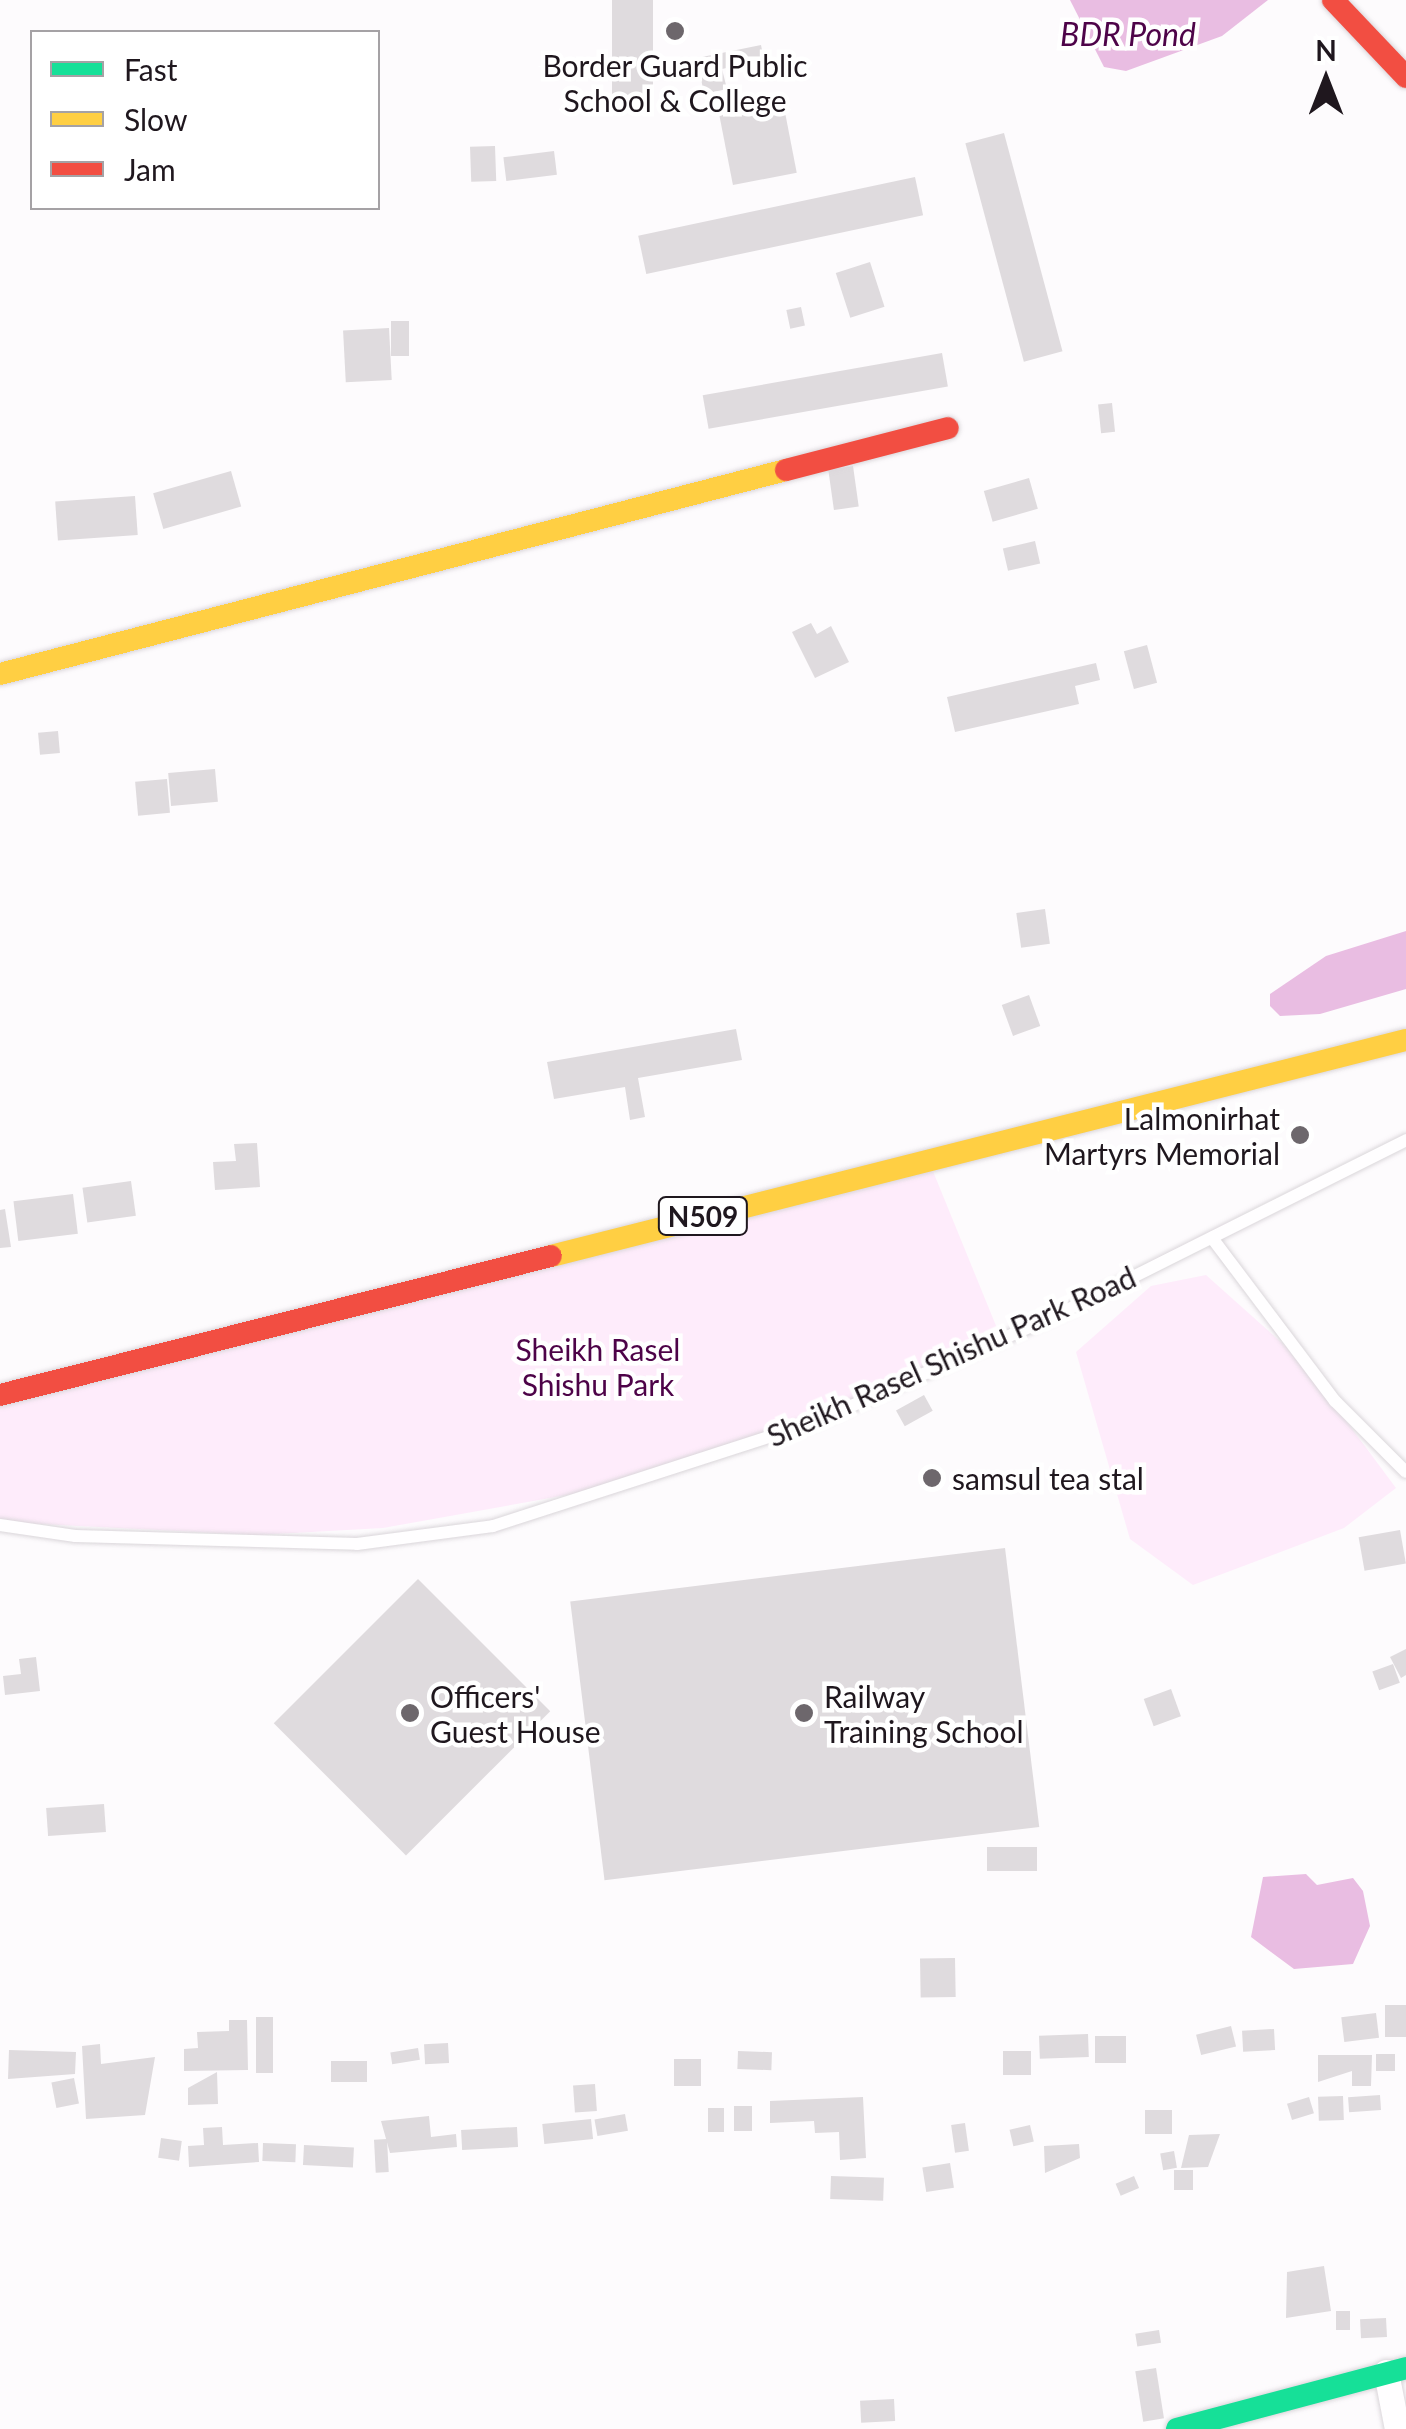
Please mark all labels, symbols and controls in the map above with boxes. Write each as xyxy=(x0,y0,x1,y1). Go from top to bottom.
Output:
water label: BDR Pond xyxy=(1060,15,1196,53)
marker: Border Guard Public School & College xyxy=(664,20,686,42)
legend xyxy=(30,30,380,210)
north arrow xyxy=(1276,30,1376,130)
text: N xyxy=(1315,33,1337,67)
place label: Border Guard Public School & College xyxy=(542,47,808,118)
text: Fast xyxy=(124,51,178,87)
text: Slow xyxy=(124,101,187,137)
text: Jam xyxy=(124,151,176,187)
place label: Lalmonirhat Martyrs Memorial xyxy=(1044,1100,1280,1170)
marker: Lalmonirhat Martyrs Memorial xyxy=(1289,1124,1311,1146)
road number: N509 xyxy=(656,1193,750,1239)
street label: Sheikh Rasel Shishu Park Road xyxy=(761,1258,1141,1454)
park label: Sheikh Rasel Shishu Park xyxy=(516,1331,680,1402)
place label: samsul tea stal xyxy=(952,1460,1144,1496)
marker: samsul tea stal xyxy=(921,1467,943,1489)
place label: Officers' Guest House xyxy=(430,1678,601,1748)
place label: Railway Training School xyxy=(824,1678,1024,1748)
marker: Officers' Guest House xyxy=(399,1702,421,1724)
marker: Railway Training School xyxy=(793,1702,815,1724)

